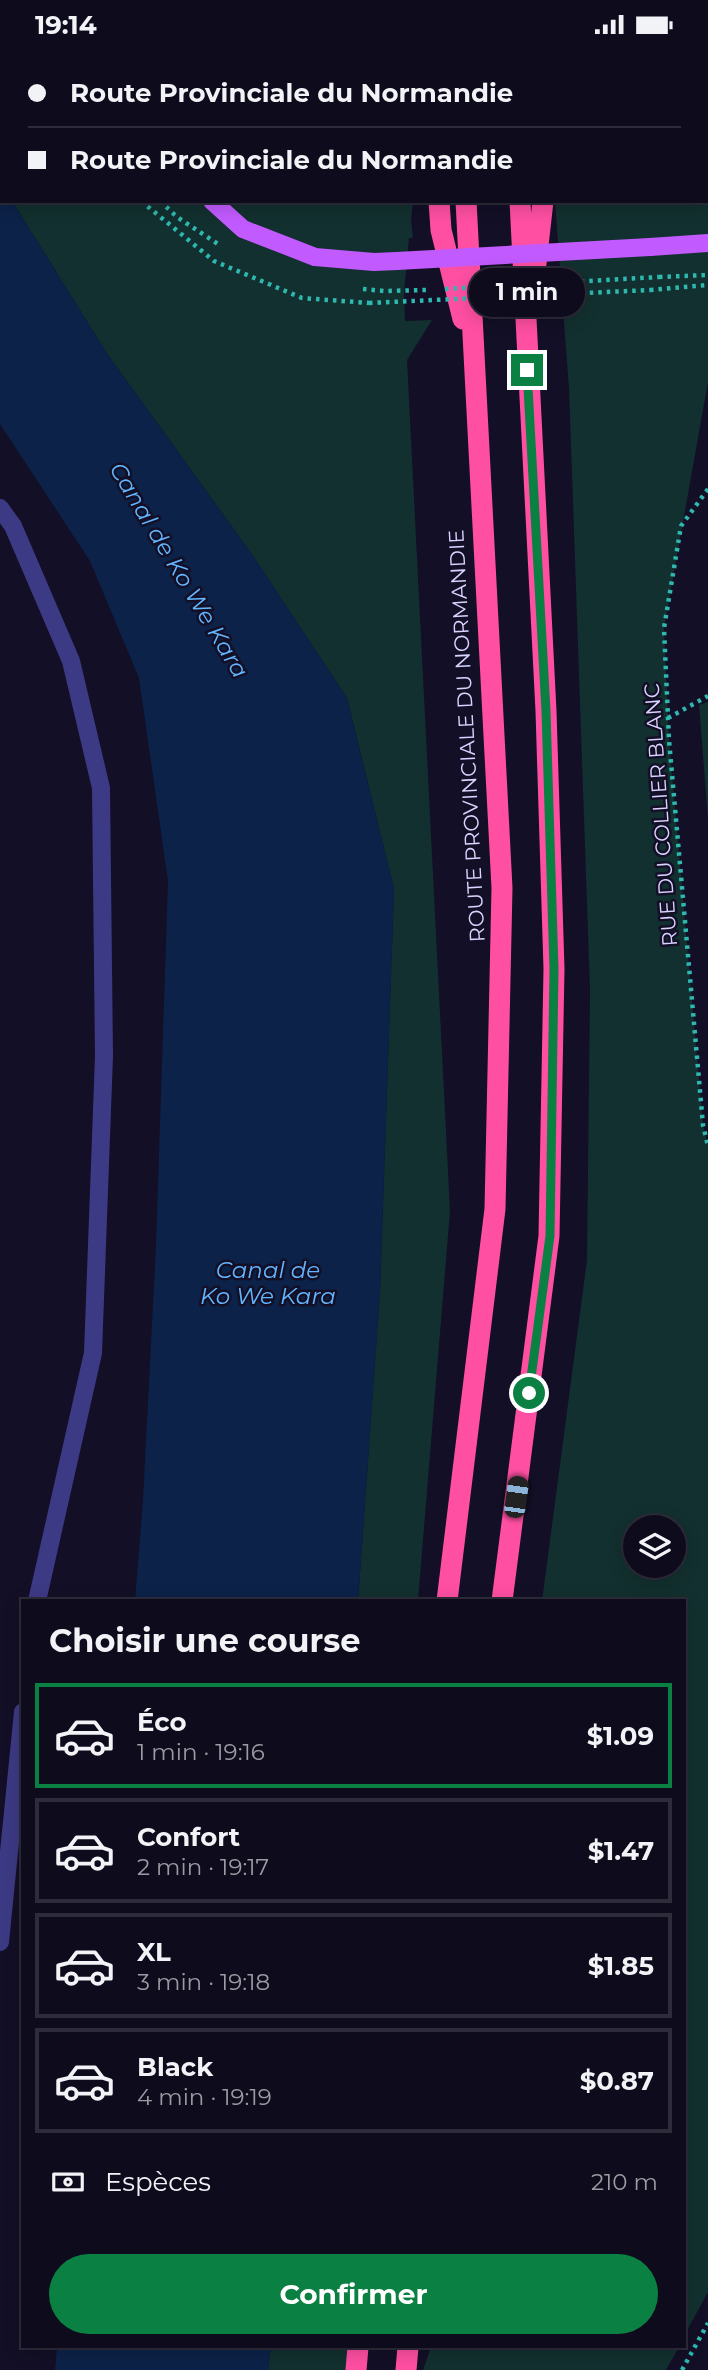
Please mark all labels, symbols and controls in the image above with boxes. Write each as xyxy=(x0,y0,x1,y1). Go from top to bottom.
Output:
text: 19:14 xyxy=(35,9,97,41)
text: Route Provinciale du Normandie xyxy=(70,77,513,109)
text: Route Provinciale du Normandie xyxy=(70,144,513,176)
callout: 1 min xyxy=(469,268,585,317)
text: 1 min xyxy=(496,278,558,306)
route end xyxy=(511,354,543,386)
water label: Canal de Ko We Kara xyxy=(104,457,254,683)
street label: ROUTE PROVINCIALE DU NORMANDIE xyxy=(443,529,490,943)
street label: RUE DU COLLIER BLANC xyxy=(639,683,682,947)
water label: Canal de Ko We Kara xyxy=(200,1256,336,1310)
route start xyxy=(513,1377,545,1409)
car xyxy=(503,1475,530,1519)
map controls xyxy=(623,1515,686,1578)
button: layers xyxy=(623,1515,686,1578)
text: Choisir une course xyxy=(49,1621,361,1660)
icon: car xyxy=(53,1704,116,1767)
text: Éco xyxy=(137,1706,187,1738)
text: $1.09 xyxy=(587,1720,654,1752)
text: 1 min · 19:16 xyxy=(137,1738,265,1766)
icon: car xyxy=(53,1819,116,1882)
text: Confort xyxy=(137,1821,240,1853)
text: $1.47 xyxy=(588,1835,654,1867)
text: 2 min · 19:17 xyxy=(137,1853,269,1881)
icon: car xyxy=(53,1934,116,1997)
text: XL xyxy=(137,1936,171,1968)
text: $1.85 xyxy=(588,1950,654,1982)
text: 3 min · 19:18 xyxy=(137,1968,270,1996)
icon: car xyxy=(53,2049,116,2112)
text: Black xyxy=(137,2051,213,2083)
text: $0.87 xyxy=(580,2065,654,2097)
text: 4 min · 19:19 xyxy=(137,2083,272,2111)
icon: cash xyxy=(49,2163,87,2201)
text: Espèces xyxy=(105,2166,211,2198)
text: 210 m xyxy=(591,2168,658,2196)
button: Confirmer xyxy=(49,2254,658,2334)

